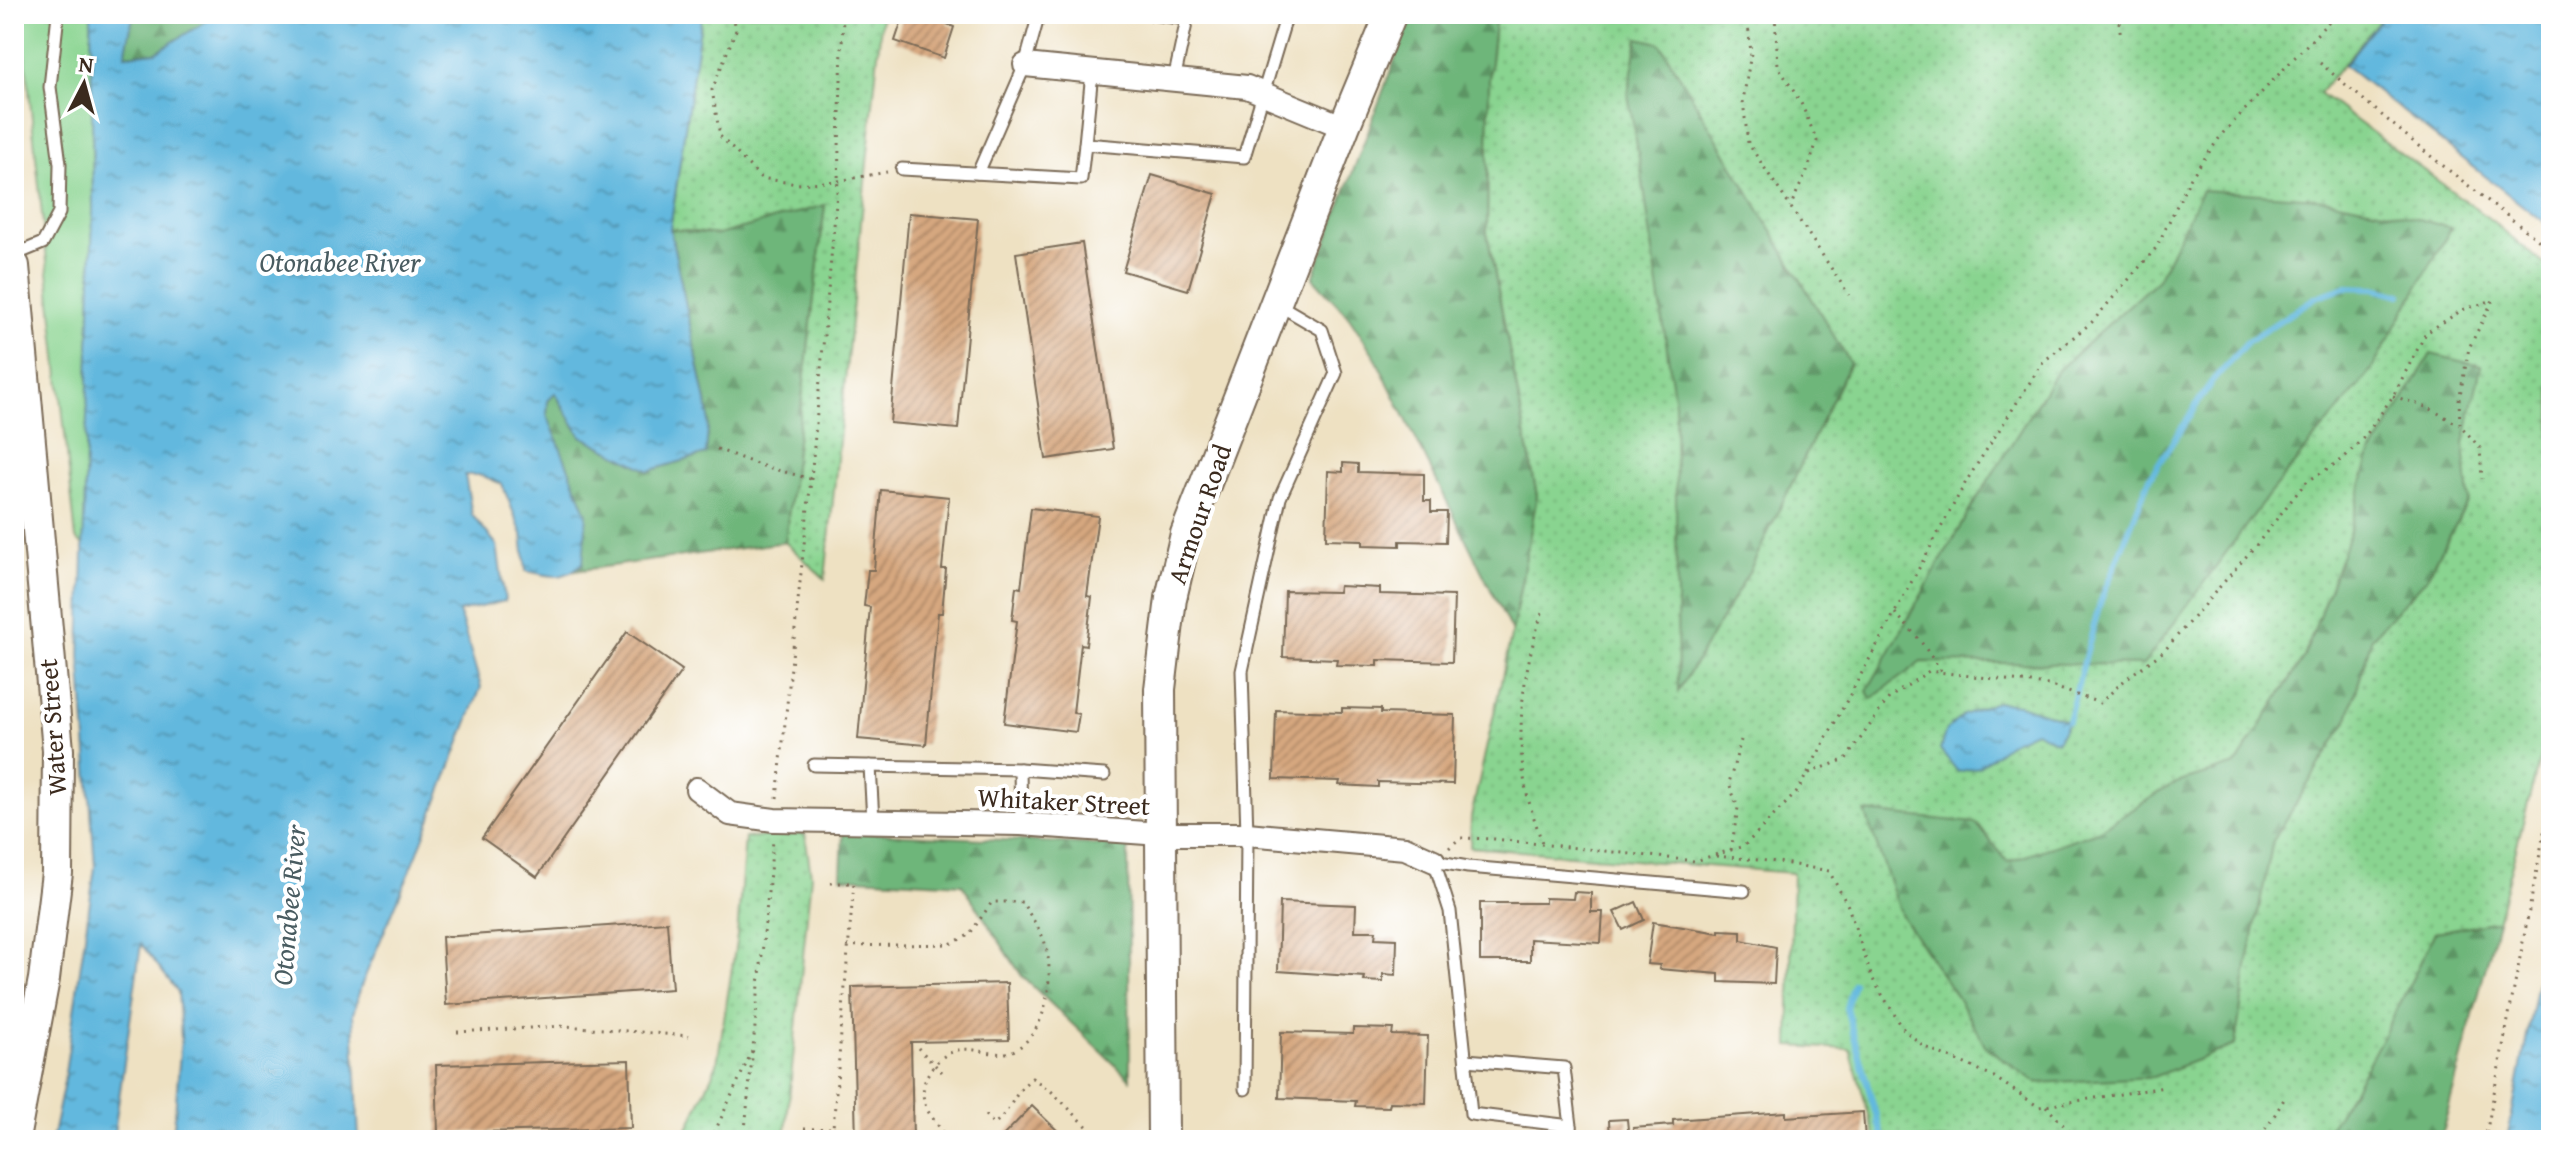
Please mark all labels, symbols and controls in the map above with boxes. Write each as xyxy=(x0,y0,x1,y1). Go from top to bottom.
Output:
north arrow xyxy=(44,44,124,124)
text: N xyxy=(77,47,95,81)
water label: Otonabee River xyxy=(259,241,422,282)
street label: Armour Road xyxy=(1157,439,1241,589)
street label: Water Street xyxy=(28,657,76,797)
street label: Whitaker Street xyxy=(977,777,1151,825)
water label: Otonabee River xyxy=(261,821,316,987)

